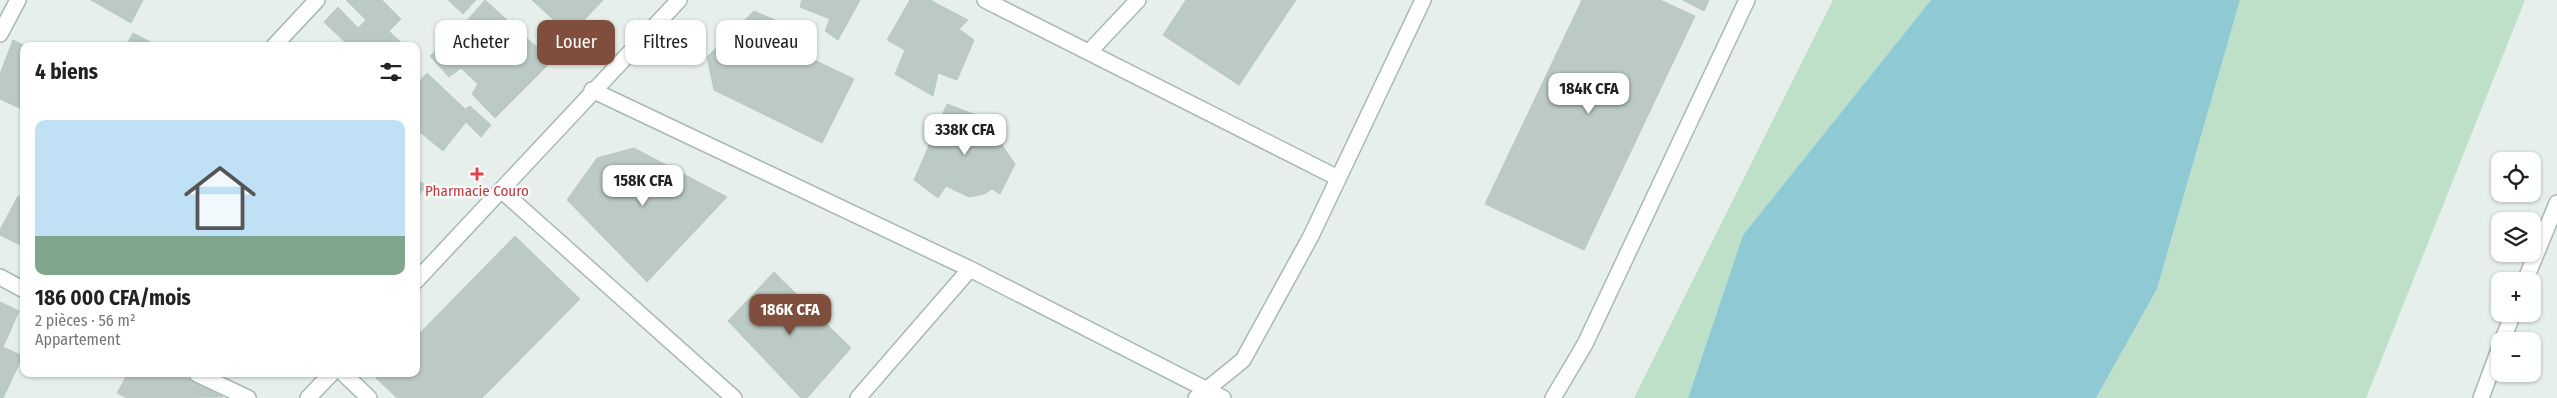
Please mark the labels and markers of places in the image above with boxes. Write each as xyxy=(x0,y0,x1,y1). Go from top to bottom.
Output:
pin: 184K CFA xyxy=(1537,72,1641,115)
pin: 338K CFA xyxy=(913,114,1017,156)
pin: 158K CFA xyxy=(591,164,695,207)
marker: Pharmacie Couro xyxy=(471,168,483,180)
place label: Pharmacie Couro xyxy=(425,182,529,200)
pin: 186K CFA xyxy=(738,294,842,336)

